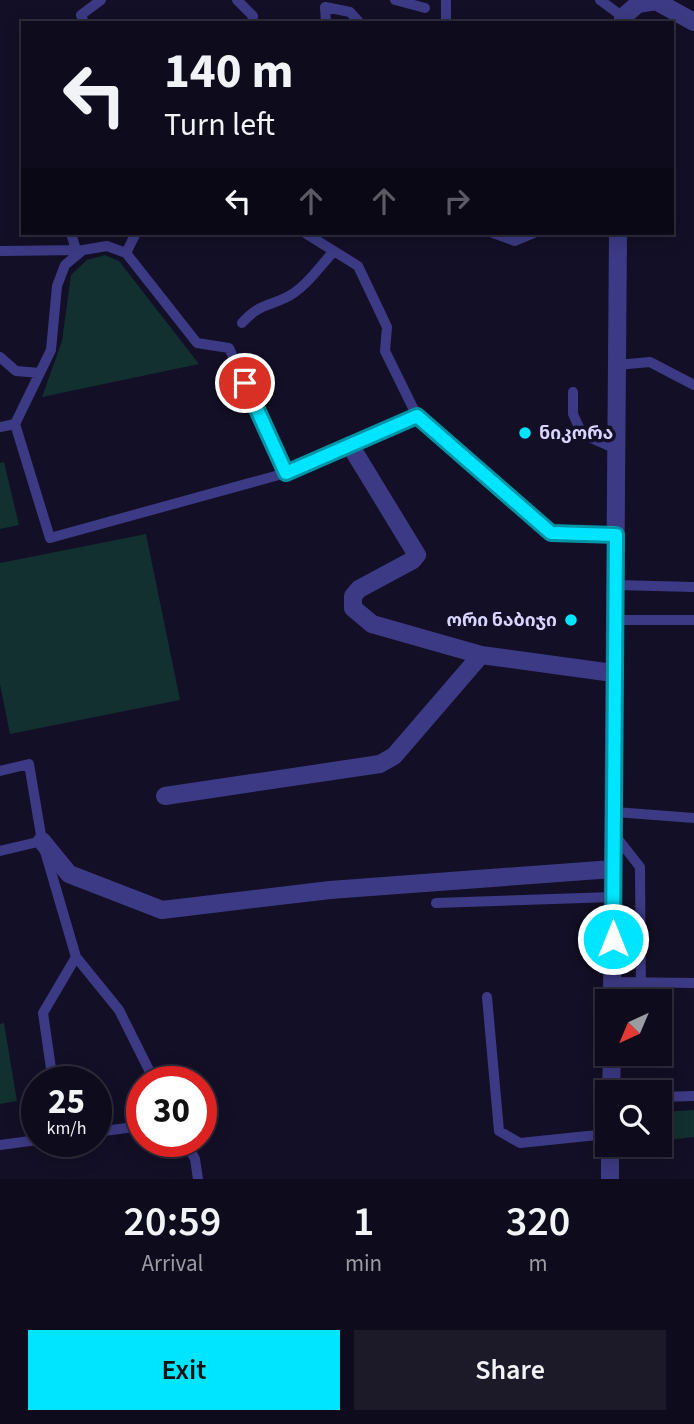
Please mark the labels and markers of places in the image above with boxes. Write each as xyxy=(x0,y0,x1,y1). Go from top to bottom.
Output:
pin xyxy=(215,353,275,413)
place label: ნიკორა xyxy=(539,421,613,446)
marker: ნიკორა xyxy=(517,425,533,441)
place label: ორი ნაბიჯი xyxy=(446,608,557,633)
marker: ორი ნაბიჯი xyxy=(563,612,579,628)

